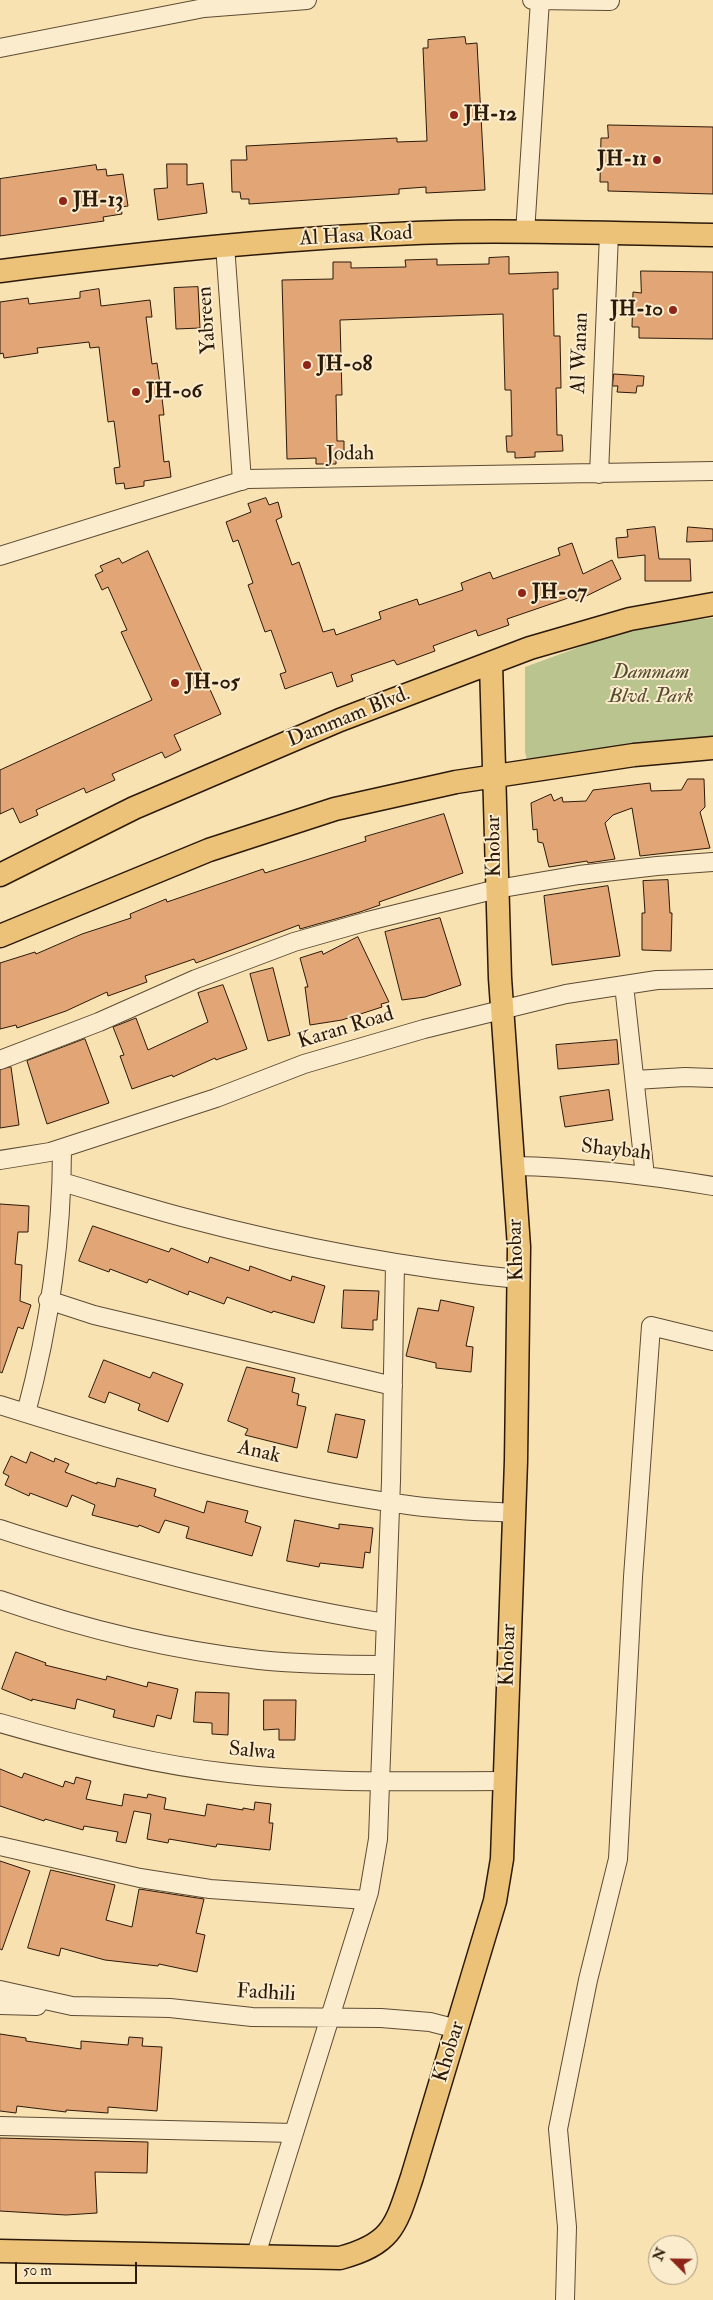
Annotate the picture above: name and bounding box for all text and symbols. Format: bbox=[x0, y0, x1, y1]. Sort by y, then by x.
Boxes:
place label: JH-12 bbox=[464, 102, 517, 128]
marker: JH-12 bbox=[448, 109, 460, 121]
place label: JH-11 bbox=[597, 147, 647, 173]
marker: JH-11 bbox=[651, 154, 663, 166]
place label: JH-13 bbox=[73, 188, 123, 214]
marker: JH-13 bbox=[57, 195, 69, 207]
street label: Al Hasa Road bbox=[299, 221, 413, 253]
street label: Yabreen bbox=[193, 285, 223, 355]
place label: JH-10 bbox=[610, 297, 663, 323]
marker: JH-10 bbox=[667, 304, 679, 316]
street label: Al Wanan bbox=[567, 312, 595, 394]
place label: JH-08 bbox=[317, 352, 372, 378]
marker: JH-08 bbox=[301, 359, 313, 371]
place label: JH-06 bbox=[146, 379, 202, 405]
marker: JH-06 bbox=[130, 386, 142, 398]
street label: Jodah bbox=[326, 442, 374, 468]
place label: JH-07 bbox=[532, 580, 587, 606]
marker: JH-07 bbox=[516, 587, 528, 599]
park label: Dammam Blvd. Park bbox=[608, 660, 694, 710]
place label: JH-05 bbox=[185, 670, 240, 696]
marker: JH-05 bbox=[169, 677, 181, 689]
street label: Dammam Blvd. bbox=[284, 682, 414, 754]
street label: Khobar bbox=[482, 815, 508, 877]
street label: Karan Road bbox=[295, 1002, 397, 1056]
street label: Shaybah bbox=[580, 1135, 652, 1167]
street label: Khobar bbox=[503, 1218, 531, 1282]
street label: Anak bbox=[235, 1436, 283, 1470]
street label: Khobar bbox=[495, 1623, 523, 1687]
street label: Salwa bbox=[227, 1737, 277, 1767]
street label: Fadhili bbox=[236, 1980, 296, 2008]
street label: Khobar bbox=[429, 2018, 471, 2086]
north arrow bbox=[648, 2235, 698, 2285]
text: N bbox=[649, 2245, 670, 2263]
scale bar bbox=[18, 2252, 140, 2284]
text: 50 m bbox=[23, 2261, 52, 2280]

